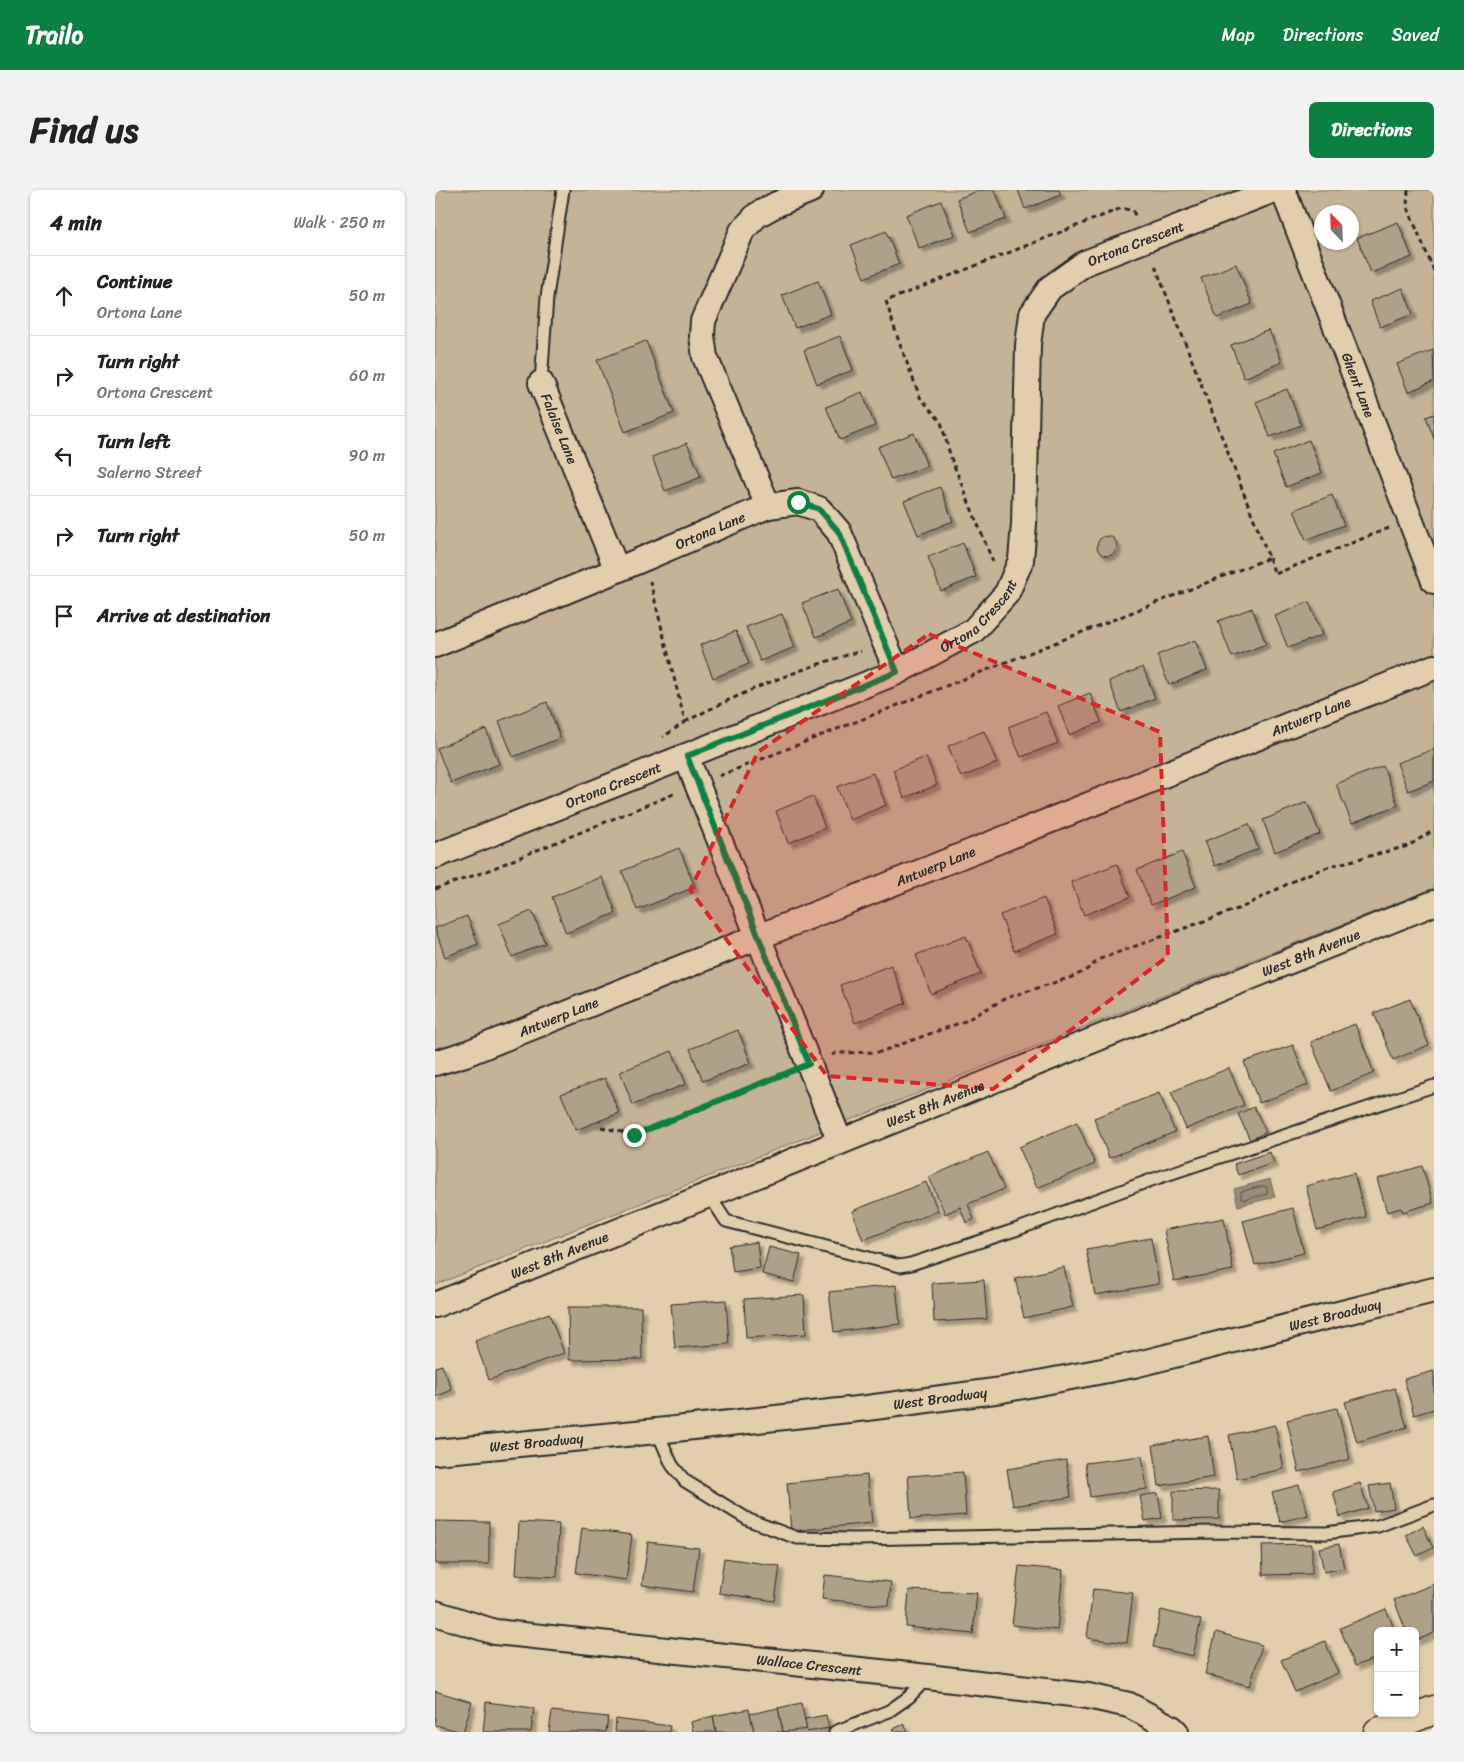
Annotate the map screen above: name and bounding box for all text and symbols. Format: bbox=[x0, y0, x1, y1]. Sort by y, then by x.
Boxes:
text: Trailo bbox=[25, 14, 83, 56]
text: Map bbox=[1222, 19, 1255, 51]
text: Directions bbox=[1283, 19, 1364, 51]
text: Saved bbox=[1392, 19, 1439, 51]
text: Find us bbox=[30, 99, 138, 161]
button: Directions bbox=[1309, 102, 1434, 158]
text: 4 min bbox=[50, 204, 102, 242]
north arrow bbox=[1314, 205, 1359, 250]
text: Walk · 250 m bbox=[293, 208, 385, 237]
street label: Ortona Crescent bbox=[1084, 213, 1188, 273]
text: Continue bbox=[97, 265, 173, 298]
text: 50 m bbox=[349, 281, 385, 310]
icon: ahead bbox=[50, 282, 78, 310]
text: Ortona Lane bbox=[97, 298, 182, 327]
text: Turn right bbox=[97, 345, 179, 378]
street label: Ghent Lane bbox=[1334, 349, 1382, 421]
text: 60 m bbox=[349, 361, 385, 390]
icon: right bbox=[50, 362, 78, 390]
text: Ortona Crescent bbox=[97, 378, 213, 407]
street label: Falaise Lane bbox=[534, 389, 585, 468]
text: Turn left bbox=[97, 425, 170, 458]
text: 90 m bbox=[349, 441, 385, 470]
icon: left bbox=[50, 442, 78, 470]
text: Salerno Street bbox=[97, 458, 202, 487]
route start bbox=[787, 491, 810, 514]
street label: Ortona Lane bbox=[671, 504, 749, 557]
text: Turn right bbox=[97, 519, 179, 552]
text: 50 m bbox=[349, 521, 385, 550]
icon: right bbox=[50, 522, 78, 550]
street label: Ortona Crescent bbox=[935, 575, 1024, 659]
text: Arrive at destination bbox=[97, 599, 270, 632]
icon: arrive bbox=[50, 602, 78, 630]
street label: Antwerp Lane bbox=[1266, 689, 1355, 744]
street label: Ortona Crescent bbox=[561, 754, 665, 815]
street label: Antwerp Lane bbox=[891, 839, 980, 894]
street label: West 8th Avenue bbox=[1258, 921, 1364, 984]
street label: Antwerp Lane bbox=[514, 989, 603, 1044]
street label: West 8th Avenue bbox=[882, 1073, 988, 1135]
route end bbox=[623, 1124, 646, 1147]
street label: West 8th Avenue bbox=[506, 1224, 612, 1286]
street label: West Broadway bbox=[1286, 1291, 1385, 1338]
street label: West Broadway bbox=[892, 1380, 989, 1417]
street label: West Broadway bbox=[488, 1425, 586, 1459]
map controls bbox=[1374, 1627, 1419, 1717]
button: + bbox=[1374, 1627, 1419, 1672]
street label: Wallace Crescent bbox=[755, 1647, 864, 1683]
button: − bbox=[1374, 1672, 1419, 1717]

